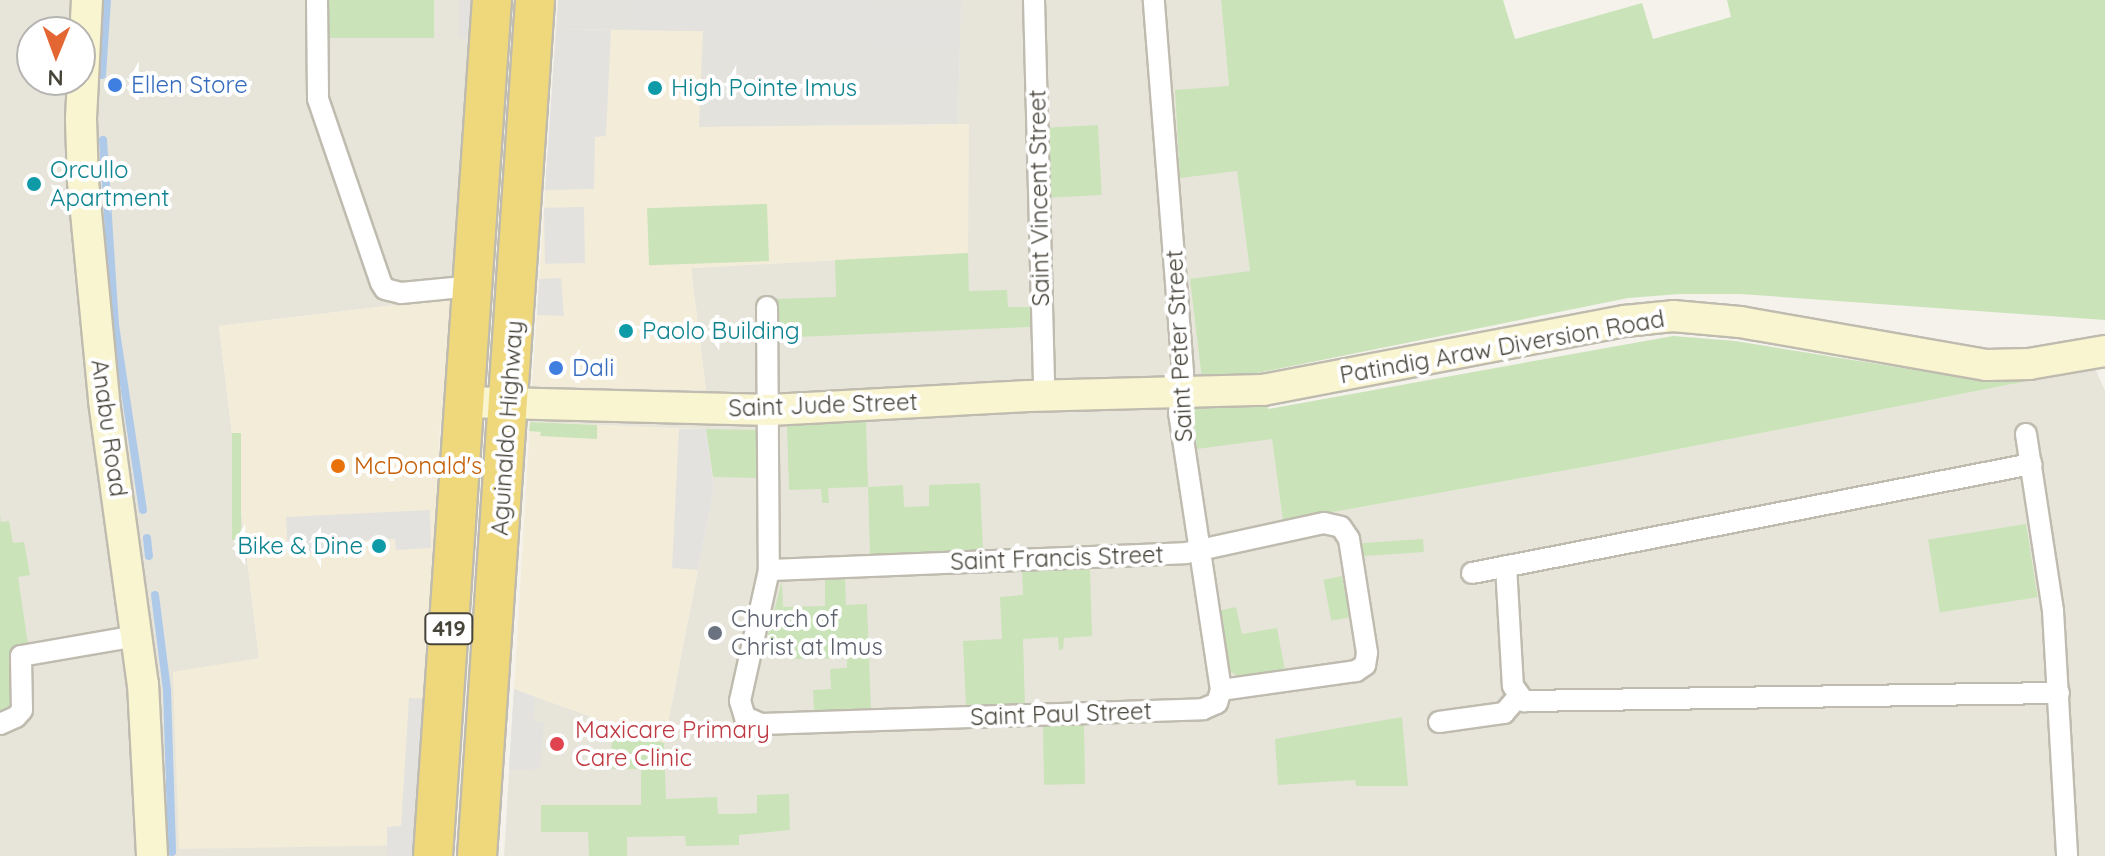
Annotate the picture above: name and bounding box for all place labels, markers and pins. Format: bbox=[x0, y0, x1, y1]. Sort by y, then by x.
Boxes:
place label: Ellen Store bbox=[131, 71, 248, 99]
place label: High Pointe Imus bbox=[671, 74, 857, 102]
marker: Ellen Store bbox=[106, 76, 124, 94]
marker: High Pointe Imus bbox=[646, 79, 664, 97]
place label: Orcullo Apartment bbox=[50, 156, 169, 212]
marker: Orcullo Apartment bbox=[25, 175, 43, 193]
place label: Paolo Building bbox=[642, 317, 800, 345]
marker: Paolo Building bbox=[617, 322, 635, 340]
place label: Dali bbox=[572, 354, 614, 382]
marker: Dali bbox=[547, 359, 565, 377]
place label: McDonald's bbox=[354, 452, 482, 480]
marker: McDonald's bbox=[329, 457, 347, 475]
place label: Bike & Dine bbox=[237, 532, 363, 560]
marker: Bike & Dine bbox=[370, 537, 388, 555]
place label: Church of Christ at Imus bbox=[731, 605, 883, 661]
marker: Church of Christ at Imus bbox=[706, 624, 724, 642]
place label: Maxicare Primary Care Clinic bbox=[575, 716, 770, 772]
marker: Maxicare Primary Care Clinic bbox=[546, 733, 568, 755]

